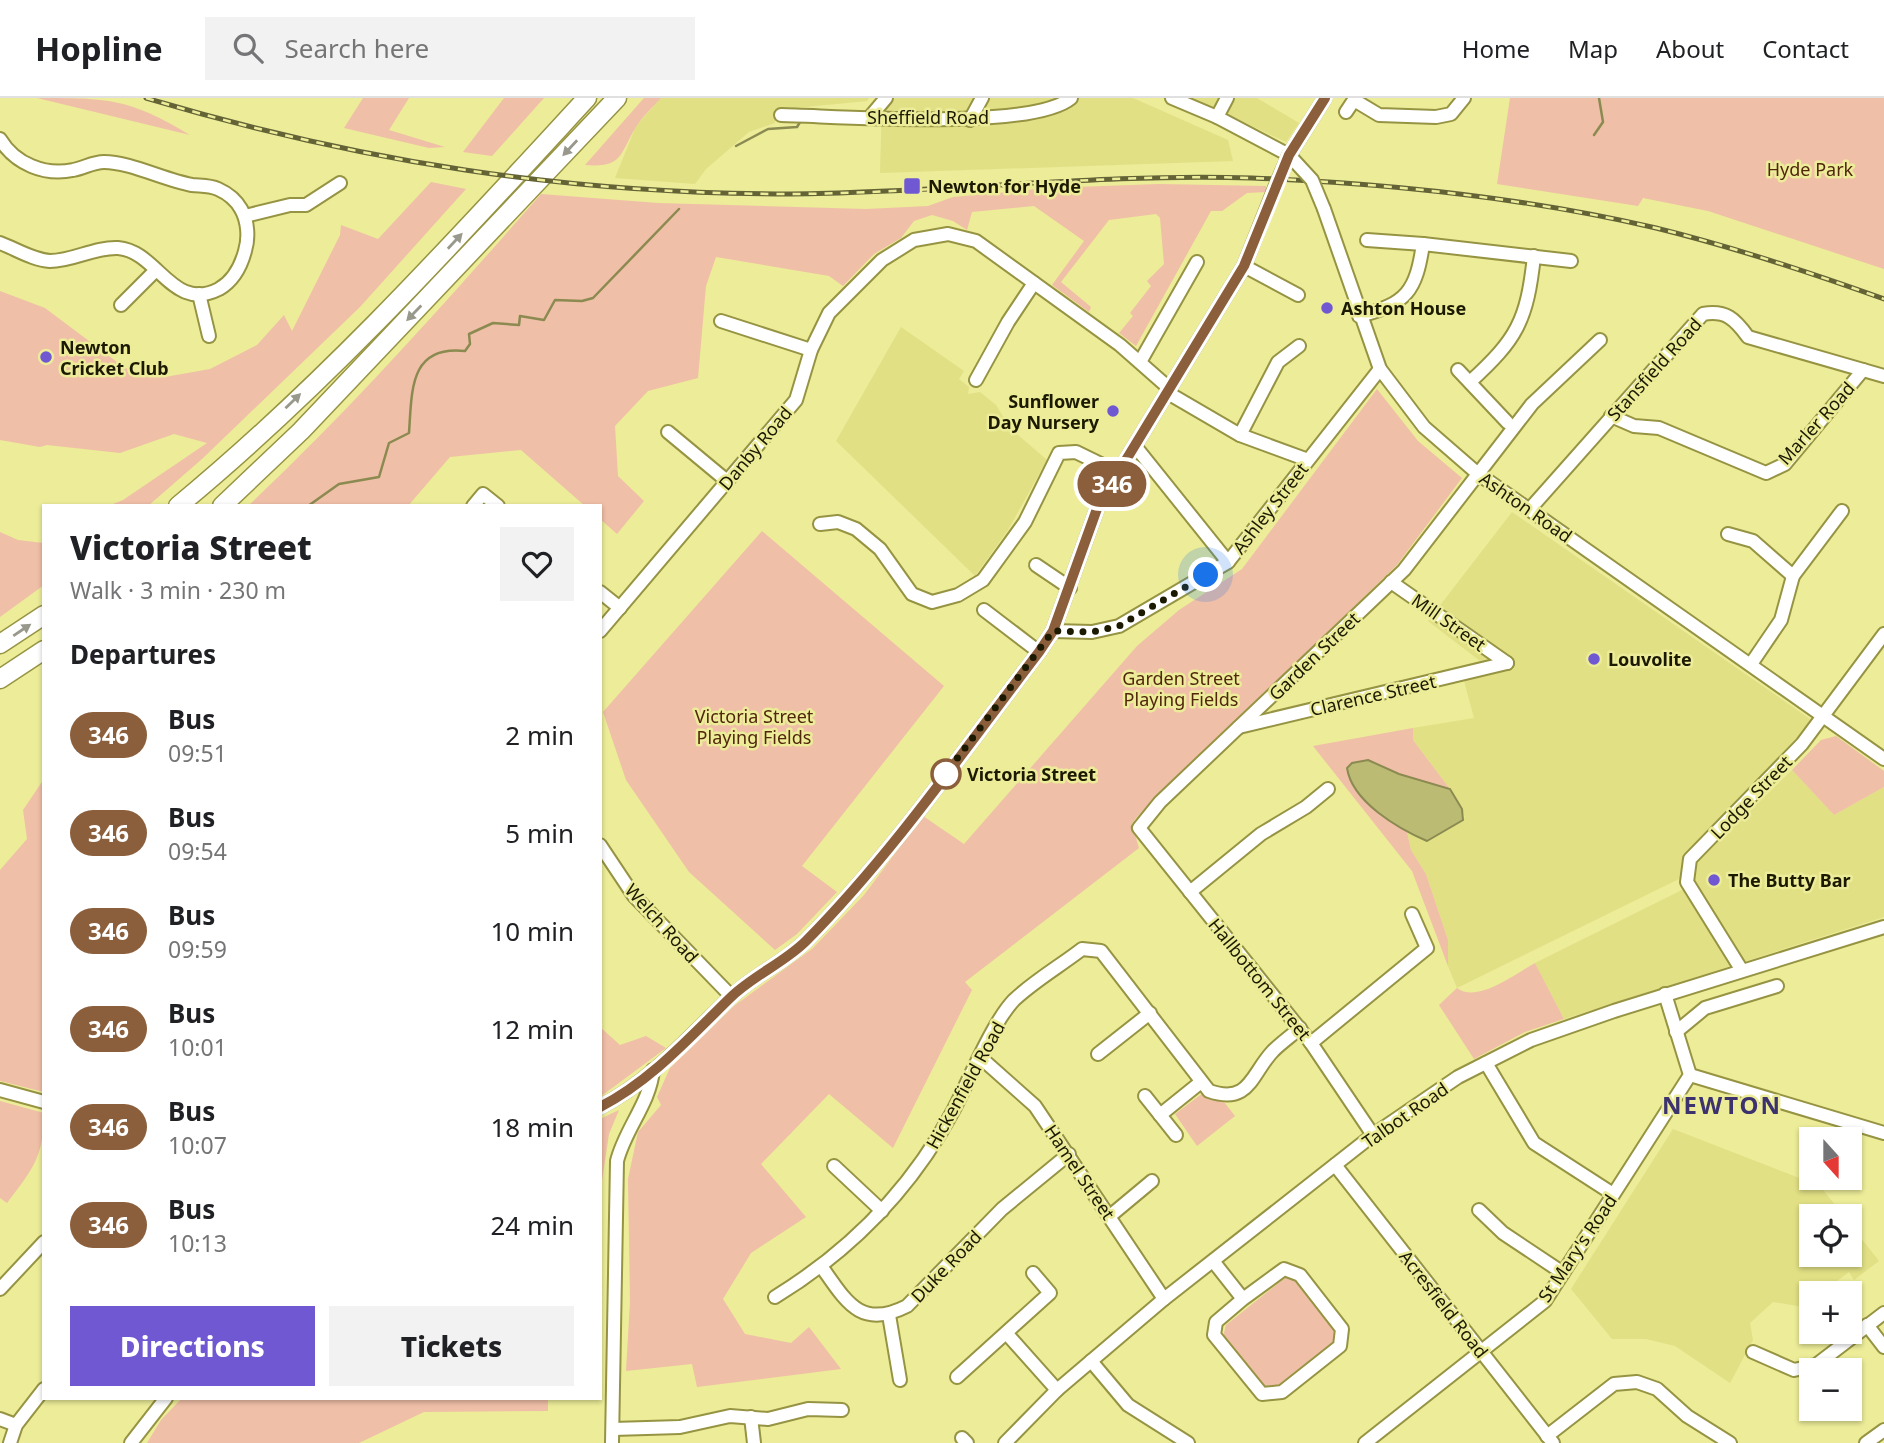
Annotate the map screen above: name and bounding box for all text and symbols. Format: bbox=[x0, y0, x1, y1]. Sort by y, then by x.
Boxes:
search box bbox=[205, 17, 695, 80]
text: Hopline bbox=[35, 26, 163, 71]
icon: search bbox=[229, 29, 267, 67]
text: Search here bbox=[285, 30, 429, 66]
text: Home bbox=[1462, 32, 1530, 65]
text: Map bbox=[1568, 32, 1618, 65]
text: About bbox=[1656, 32, 1724, 65]
text: Contact bbox=[1762, 32, 1849, 65]
street label: Sheffield Road bbox=[867, 105, 989, 129]
one-way arrow bbox=[562, 139, 578, 157]
park label: Hyde Park bbox=[1767, 157, 1854, 181]
place label: Newton for Hyde bbox=[928, 174, 1081, 198]
marker: Newton for Hyde bbox=[902, 176, 922, 196]
one-way arrow bbox=[447, 232, 463, 250]
place label: Ashton House bbox=[1341, 296, 1466, 320]
marker: Ashton House bbox=[1319, 300, 1335, 316]
one-way arrow bbox=[406, 304, 422, 321]
street label: Stansfield Road bbox=[1601, 312, 1707, 426]
place label: Newton Cricket Club bbox=[60, 335, 169, 380]
marker: Newton Cricket Club bbox=[38, 349, 54, 365]
street label: Marler Road bbox=[1772, 376, 1860, 470]
place label: Sunflower Day Nursery bbox=[988, 389, 1100, 434]
one-way arrow bbox=[285, 393, 302, 410]
street label: Danby Road bbox=[713, 401, 797, 495]
marker: Sunflower Day Nursery bbox=[1105, 403, 1121, 419]
street label: Ashley Street bbox=[1227, 457, 1314, 559]
line badge: 346 bbox=[1072, 461, 1152, 507]
street label: Ashton Road bbox=[1475, 466, 1577, 548]
text: 346 bbox=[1091, 467, 1133, 500]
text: Victoria Street bbox=[70, 525, 312, 570]
button: heart bbox=[500, 527, 574, 601]
your location bbox=[1188, 557, 1223, 592]
text: Walk · 3 min · 230 m bbox=[70, 574, 286, 606]
street label: Mill Street bbox=[1407, 588, 1491, 657]
street label: Garden Street bbox=[1263, 606, 1365, 705]
one-way arrow bbox=[13, 623, 31, 637]
text: Departures bbox=[70, 636, 216, 672]
place label: Louvolite bbox=[1608, 647, 1692, 671]
marker: Louvolite bbox=[1586, 651, 1602, 667]
park label: Garden Street Playing Fields bbox=[1122, 666, 1240, 711]
street label: Clarence Street bbox=[1308, 669, 1439, 721]
text: Bus bbox=[168, 701, 215, 737]
park label: Victoria Street Playing Fields bbox=[695, 704, 814, 749]
text: 2 min bbox=[505, 717, 574, 753]
text: 346 bbox=[88, 718, 129, 751]
text: 09:51 bbox=[168, 737, 227, 769]
street label: Lodge Street bbox=[1705, 750, 1797, 844]
marker: Victoria Street bbox=[931, 759, 961, 789]
place label: Victoria Street bbox=[967, 762, 1096, 786]
text: Bus bbox=[168, 799, 215, 835]
text: 5 min bbox=[505, 815, 574, 851]
text: 346 bbox=[88, 816, 129, 849]
text: 09:54 bbox=[168, 835, 227, 867]
place label: The Butty Bar bbox=[1728, 868, 1851, 892]
marker: The Butty Bar bbox=[1706, 872, 1722, 888]
street label: Welch Road bbox=[620, 878, 704, 968]
text: Bus bbox=[168, 897, 215, 933]
text: 10 min bbox=[490, 913, 574, 949]
street label: Hallbottom Street bbox=[1203, 913, 1317, 1045]
text: 346 bbox=[88, 914, 129, 947]
text: 09:59 bbox=[168, 933, 227, 965]
text: Bus bbox=[168, 995, 215, 1031]
text: 12 min bbox=[490, 1011, 574, 1047]
text: 346 bbox=[88, 1012, 129, 1045]
street label: Hickenfield Road bbox=[920, 1017, 1010, 1153]
text: 10:01 bbox=[168, 1031, 227, 1063]
street label: Talbot Road bbox=[1357, 1077, 1453, 1153]
district label: NEWTON bbox=[1662, 1088, 1782, 1121]
text: Bus bbox=[168, 1093, 215, 1129]
text: 18 min bbox=[490, 1109, 574, 1145]
text: 346 bbox=[88, 1110, 129, 1143]
street label: Hamel Street bbox=[1039, 1120, 1121, 1225]
north arrow bbox=[1799, 1127, 1862, 1190]
map controls bbox=[1799, 1127, 1862, 1421]
text: 10:07 bbox=[168, 1129, 227, 1161]
street label: St Mary's Road bbox=[1532, 1190, 1622, 1306]
text: Bus bbox=[168, 1191, 215, 1227]
button: locate bbox=[1799, 1204, 1862, 1267]
text: 24 min bbox=[490, 1207, 574, 1243]
text: 346 bbox=[88, 1208, 129, 1241]
street label: Duke Road bbox=[905, 1225, 987, 1307]
text: 10:13 bbox=[168, 1227, 227, 1259]
street label: Acresfield Road bbox=[1394, 1245, 1494, 1363]
button: + bbox=[1799, 1281, 1862, 1344]
button: Directions bbox=[70, 1306, 315, 1386]
button: Tickets bbox=[329, 1306, 574, 1386]
button: − bbox=[1799, 1358, 1862, 1421]

